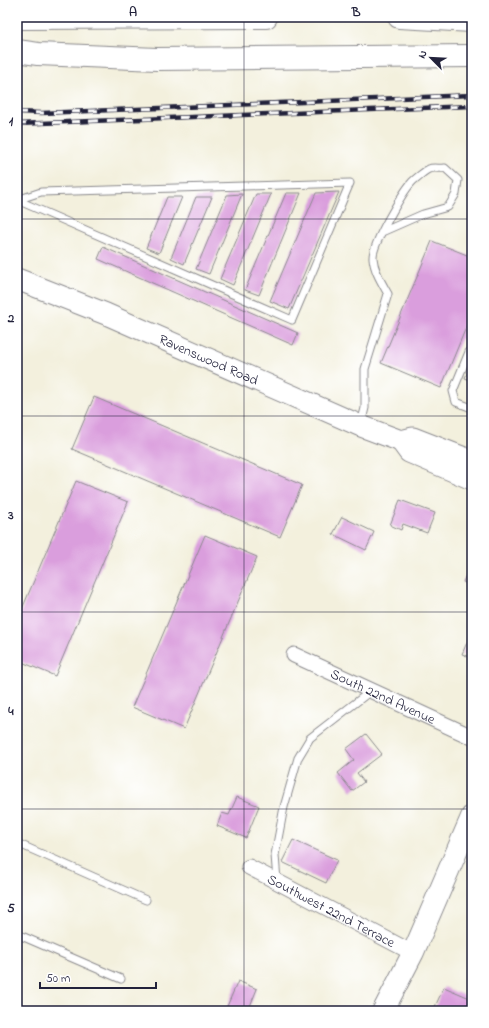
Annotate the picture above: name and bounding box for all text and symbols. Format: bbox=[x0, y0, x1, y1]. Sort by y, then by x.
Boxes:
text: A bbox=[129, 3, 137, 22]
text: B bbox=[351, 3, 361, 22]
north arrow bbox=[411, 38, 451, 78]
text: N bbox=[414, 48, 432, 61]
text: 1 bbox=[9, 112, 14, 131]
text: 2 bbox=[7, 309, 15, 328]
street label: Ravenswood Road bbox=[155, 329, 262, 392]
text: 3 bbox=[7, 506, 14, 525]
street label: South 22nd Avenue bbox=[327, 664, 439, 731]
text: 4 bbox=[7, 702, 14, 721]
street label: Southwest 22nd Terrace bbox=[263, 869, 399, 954]
text: 5 bbox=[7, 899, 15, 918]
scale bar bbox=[40, 964, 156, 990]
text: 50 m bbox=[46, 970, 70, 988]

